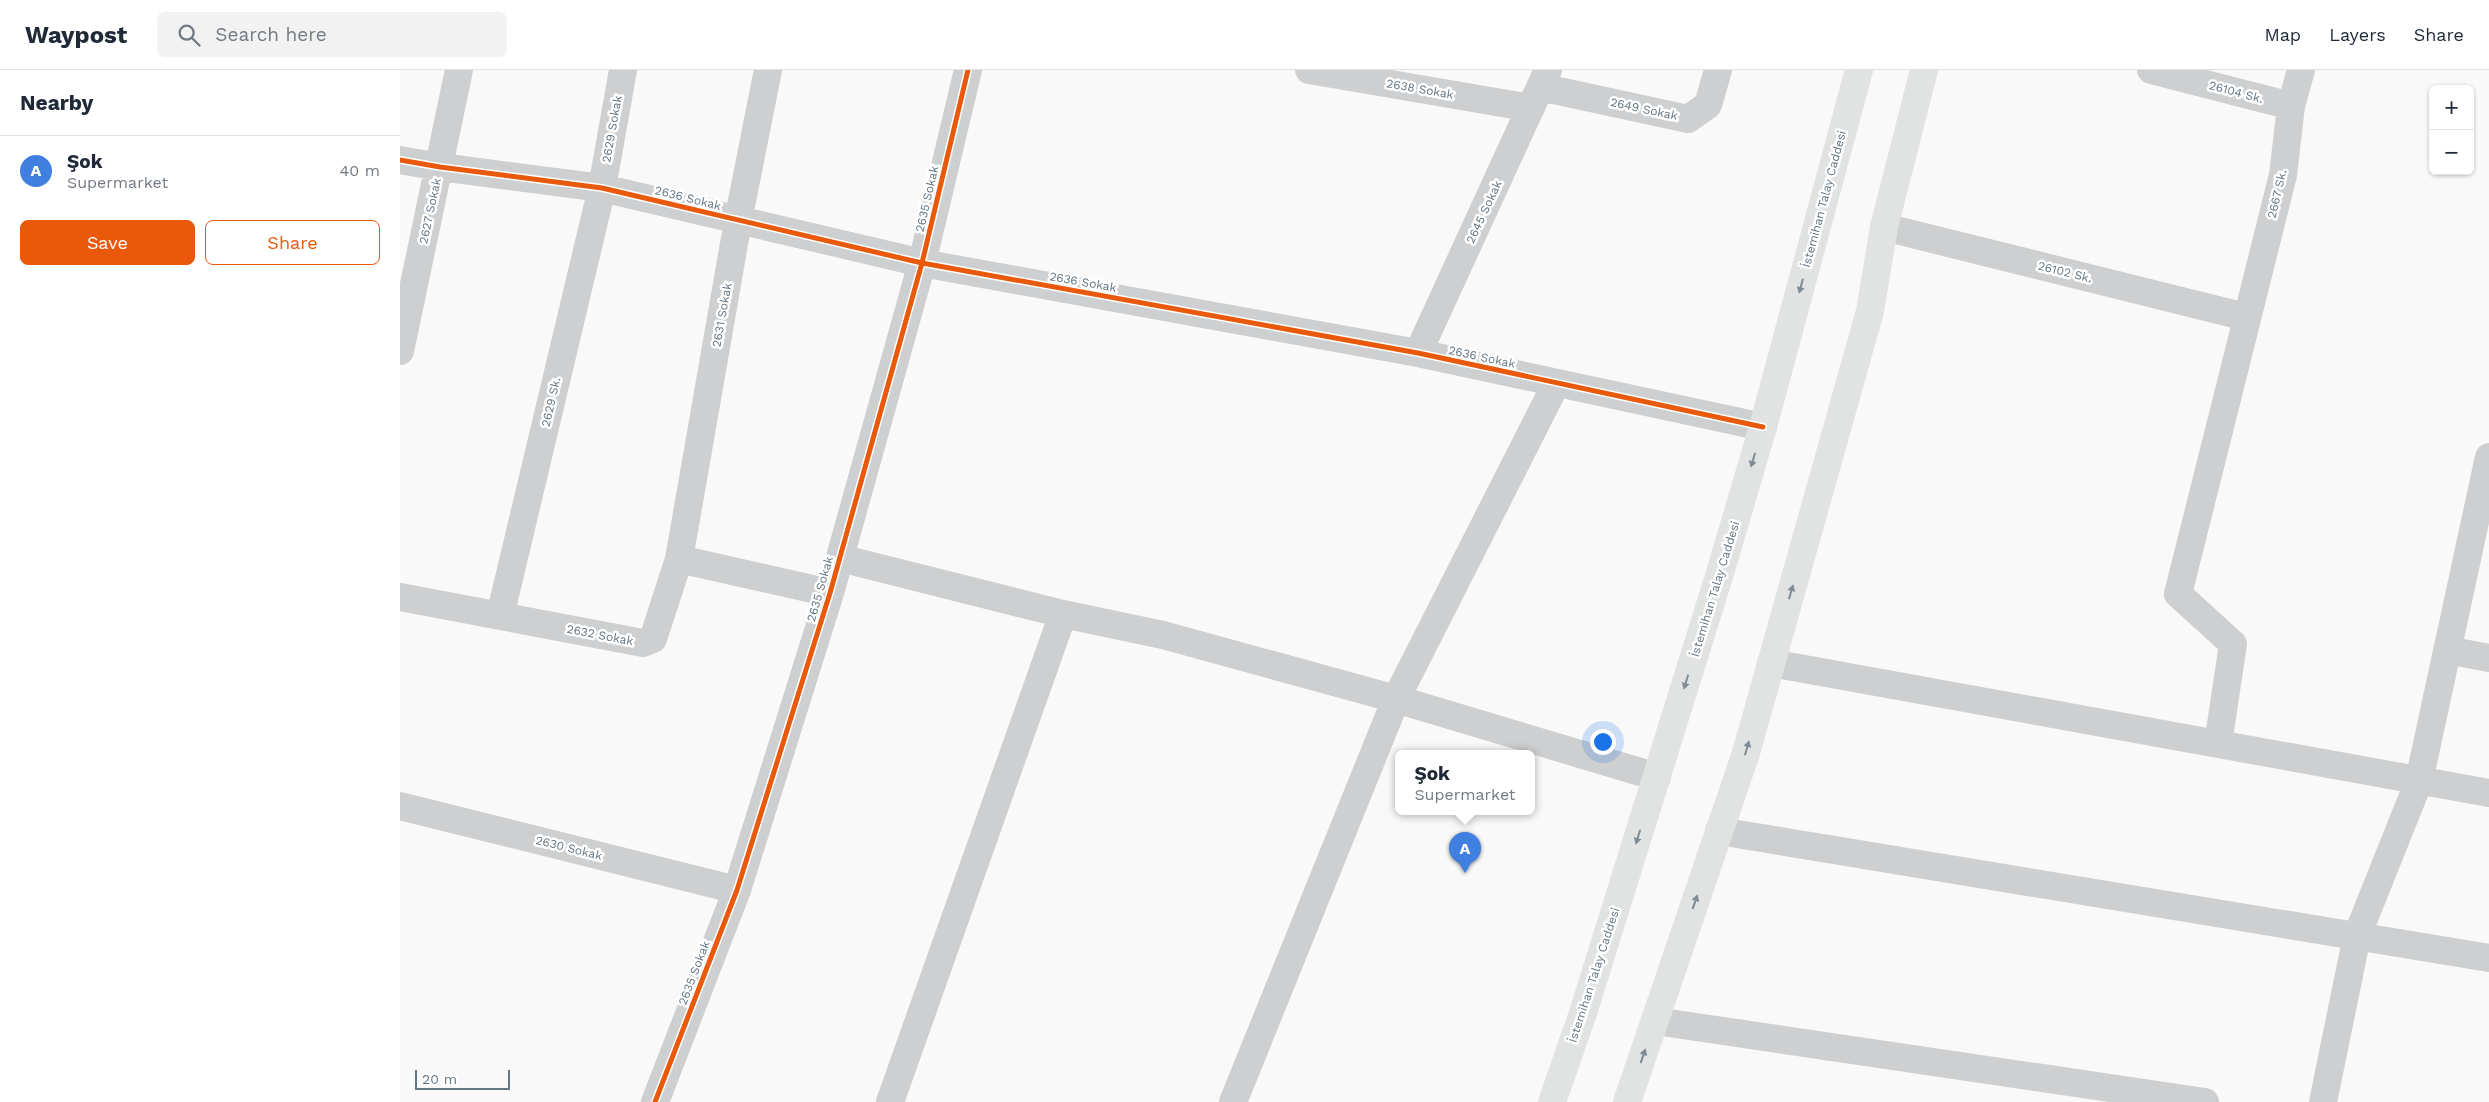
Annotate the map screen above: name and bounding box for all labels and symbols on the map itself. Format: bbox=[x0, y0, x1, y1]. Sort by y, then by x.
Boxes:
street label: 2638 Sokak bbox=[1385, 76, 1455, 102]
street label: 26104 Sk. bbox=[2207, 78, 2265, 106]
street label: 2629 Sokak bbox=[599, 94, 625, 164]
street label: 2649 Sokak bbox=[1609, 95, 1679, 123]
street label: İstemihan Talay Caddesi bbox=[1799, 129, 1849, 269]
street label: 2635 Sokak bbox=[913, 164, 941, 233]
street label: 2667 Sk. bbox=[2265, 168, 2289, 220]
street label: 2627 Sokak bbox=[416, 177, 444, 245]
street label: 2645 Sokak bbox=[1463, 178, 1505, 246]
street label: 2636 Sokak bbox=[653, 183, 723, 213]
street label: 26102 Sk. bbox=[2037, 259, 2093, 285]
street label: 2636 Sokak bbox=[1048, 269, 1118, 295]
one-way arrow bbox=[1797, 279, 1805, 294]
street label: 2631 Sokak bbox=[709, 281, 735, 348]
street label: 2636 Sokak bbox=[1447, 343, 1517, 371]
street label: 2629 Sk. bbox=[539, 376, 563, 428]
one-way arrow bbox=[1749, 452, 1757, 467]
street label: İstemihan Talay Caddesi bbox=[1688, 519, 1742, 659]
street label: 2635 Sokak bbox=[804, 554, 836, 623]
one-way arrow bbox=[1787, 584, 1795, 599]
street label: 2632 Sokak bbox=[566, 622, 635, 648]
one-way arrow bbox=[1682, 675, 1690, 690]
your location bbox=[1590, 729, 1616, 755]
one-way arrow bbox=[1744, 740, 1752, 755]
one-way arrow bbox=[1634, 830, 1641, 845]
pin: A bbox=[1449, 832, 1481, 873]
street label: 2630 Sokak bbox=[534, 833, 604, 863]
one-way arrow bbox=[1691, 894, 1699, 909]
street label: İstemihan Talay Caddesi bbox=[1566, 906, 1622, 1044]
street label: 2635 Sokak bbox=[675, 939, 713, 1007]
one-way arrow bbox=[1639, 1048, 1647, 1063]
scale bar bbox=[415, 1067, 510, 1090]

